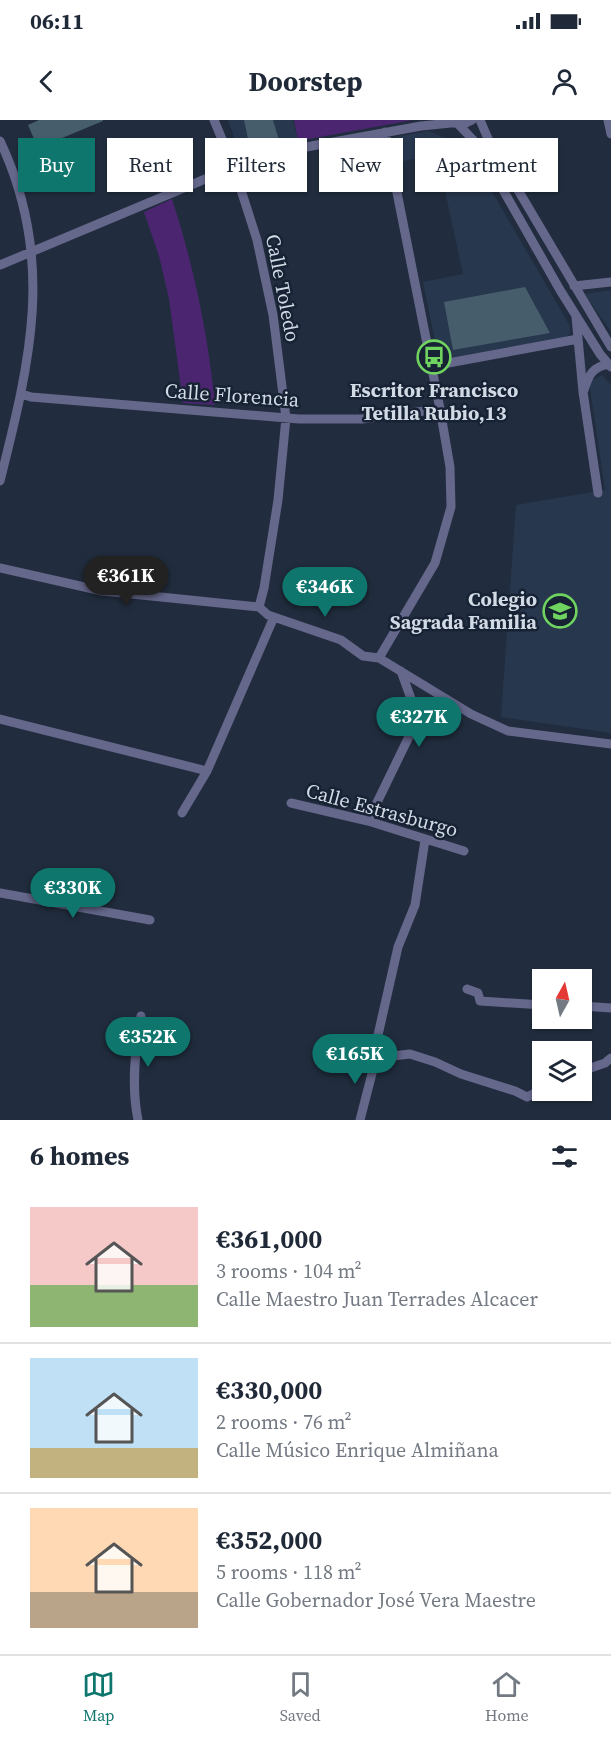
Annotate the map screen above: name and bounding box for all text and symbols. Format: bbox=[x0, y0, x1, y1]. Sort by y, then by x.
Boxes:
text: 06:11 bbox=[30, 6, 84, 36]
text: Doorstep bbox=[248, 63, 363, 100]
icon: back bbox=[30, 65, 63, 98]
icon: person bbox=[548, 65, 581, 98]
chip: Buy bbox=[18, 138, 95, 192]
chip: Rent bbox=[107, 138, 193, 192]
chip: Filters bbox=[205, 138, 307, 192]
chip: New bbox=[319, 138, 403, 192]
chip: Apartment bbox=[415, 138, 558, 192]
street label: Calle Toledo bbox=[259, 232, 307, 344]
bus stop icon: Escritor Francisco Tetilla Rubio,13 bbox=[416, 339, 452, 375]
street label: Calle Florencia bbox=[164, 376, 301, 414]
place label: Escritor Francisco Tetilla Rubio,13 bbox=[350, 376, 518, 427]
pin: €361K bbox=[84, 556, 168, 607]
text: €361K bbox=[97, 561, 155, 589]
pin: €346K bbox=[283, 567, 367, 618]
text: €346K bbox=[296, 572, 354, 600]
place label: Colegio Sagrada Familia bbox=[390, 585, 537, 636]
school or university icon: Colegio Sagrada Familia bbox=[542, 593, 578, 629]
pin: €327K bbox=[377, 697, 461, 748]
text: €327K bbox=[390, 702, 448, 730]
street label: Calle Estrasburgo bbox=[303, 776, 461, 844]
pin: €330K bbox=[31, 868, 115, 919]
text: €330K bbox=[44, 873, 102, 901]
north arrow bbox=[532, 969, 592, 1029]
map controls bbox=[532, 969, 592, 1101]
pin: €352K bbox=[106, 1017, 190, 1068]
text: €352K bbox=[119, 1022, 177, 1050]
pin: €165K bbox=[313, 1034, 397, 1085]
text: €165K bbox=[326, 1039, 384, 1067]
button: layers bbox=[532, 1041, 592, 1101]
text: 6 homes bbox=[30, 1138, 129, 1174]
icon: filters bbox=[548, 1140, 581, 1173]
text: €361,000 bbox=[216, 1221, 322, 1257]
icon: home bbox=[78, 1231, 150, 1303]
text: 3 rooms · 104 m² bbox=[216, 1257, 362, 1285]
text: Calle Maestro Juan Terrades Alcacer bbox=[216, 1285, 538, 1313]
text: €330,000 bbox=[216, 1372, 322, 1408]
icon: home bbox=[78, 1382, 150, 1454]
text: 2 rooms · 76 m² bbox=[216, 1408, 352, 1436]
text: Calle Músico Enrique Almiñana bbox=[216, 1436, 499, 1464]
text: €352,000 bbox=[216, 1522, 322, 1558]
icon: home bbox=[78, 1532, 150, 1604]
text: 5 rooms · 118 m² bbox=[216, 1558, 362, 1586]
text: Calle Gobernador José Vera Maestre bbox=[216, 1586, 536, 1614]
tab: Map bbox=[82, 1668, 115, 1726]
tab: Saved bbox=[280, 1668, 321, 1726]
tab: Home bbox=[485, 1668, 529, 1726]

